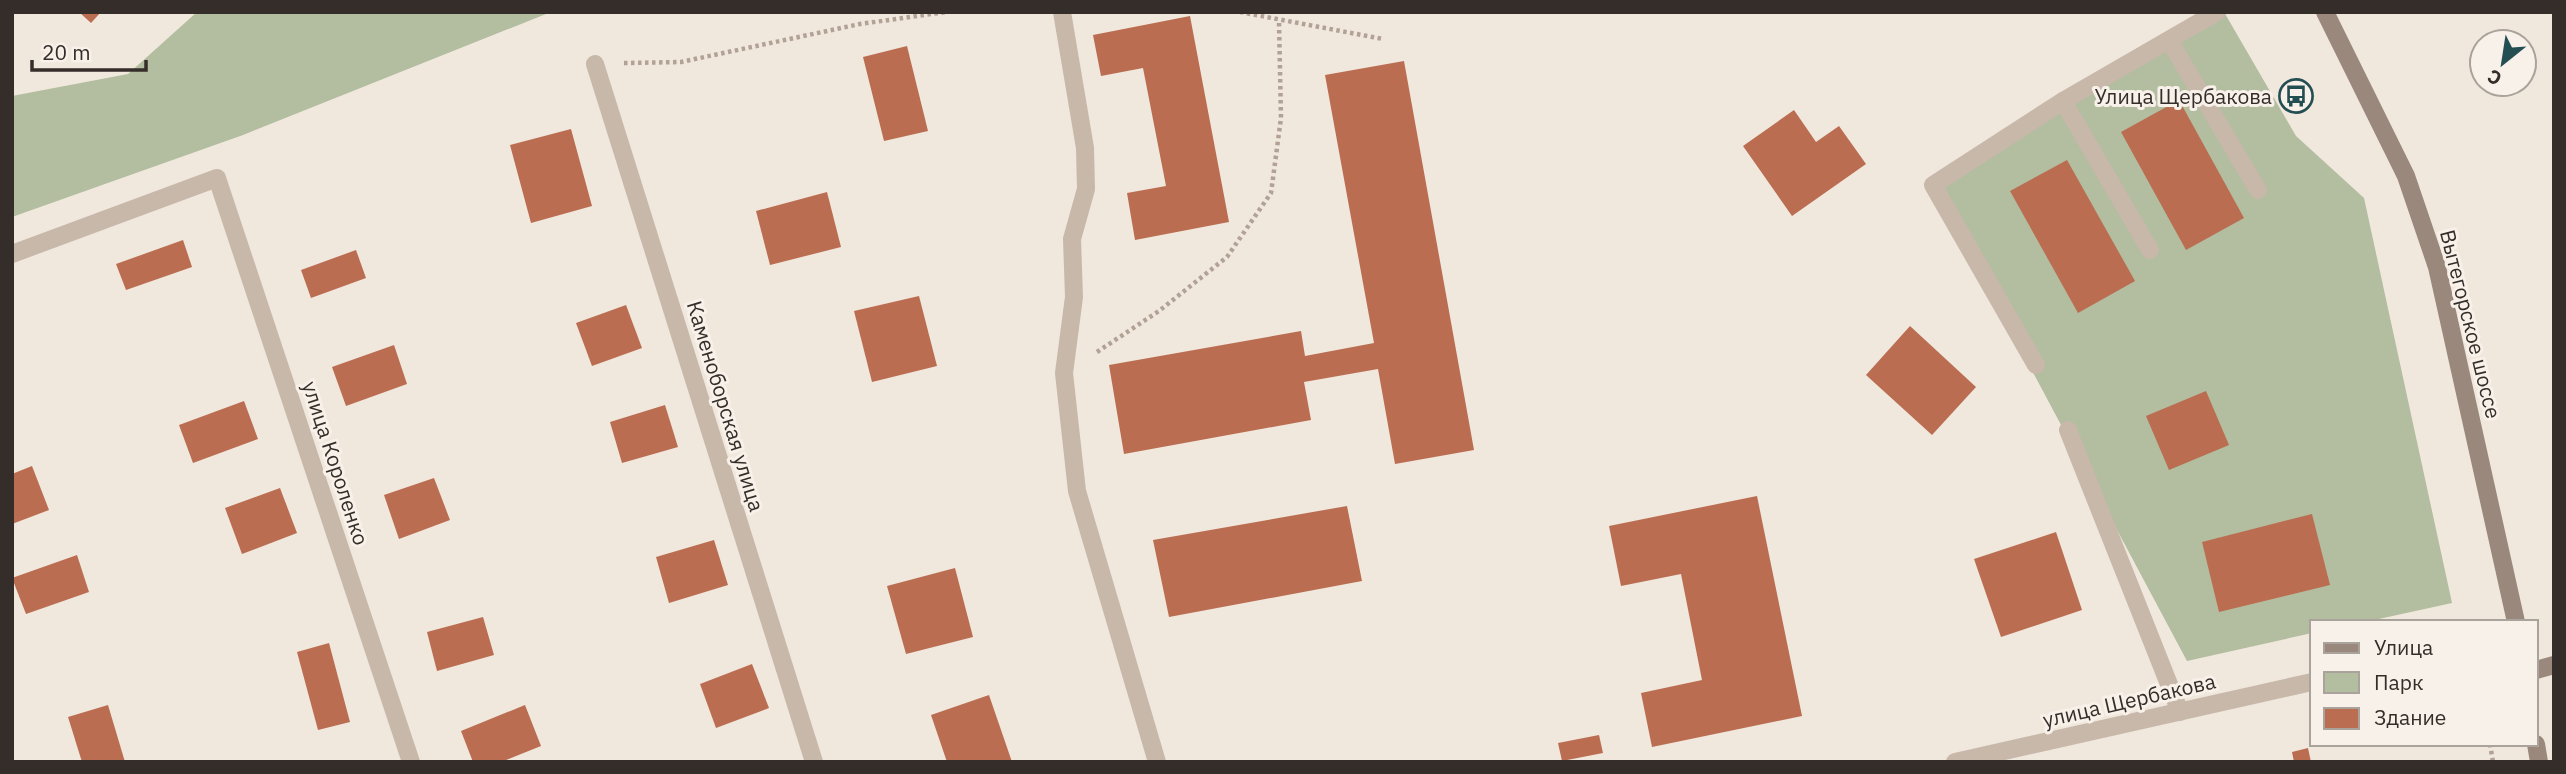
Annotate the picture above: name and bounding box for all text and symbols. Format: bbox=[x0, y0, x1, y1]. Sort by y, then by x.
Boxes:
scale bar bbox=[32, 28, 145, 72]
north arrow bbox=[2468, 28, 2538, 98]
text: 20 m bbox=[42, 38, 91, 66]
text: С bbox=[2483, 64, 2506, 91]
bus stop icon: Улица Щербакова bbox=[2277, 77, 2315, 115]
place label: Улица Щербакова bbox=[2094, 82, 2272, 110]
street label: Вытегорское шоссе bbox=[2434, 227, 2508, 421]
street label: Каменоборская улица bbox=[681, 297, 771, 515]
street label: улица Короленко bbox=[296, 377, 376, 549]
legend bbox=[2310, 620, 2538, 746]
text: Улица bbox=[2374, 633, 2433, 661]
street label: улица Щербакова bbox=[2040, 667, 2218, 733]
text: Парк bbox=[2374, 668, 2424, 696]
text: Здание bbox=[2374, 703, 2446, 731]

